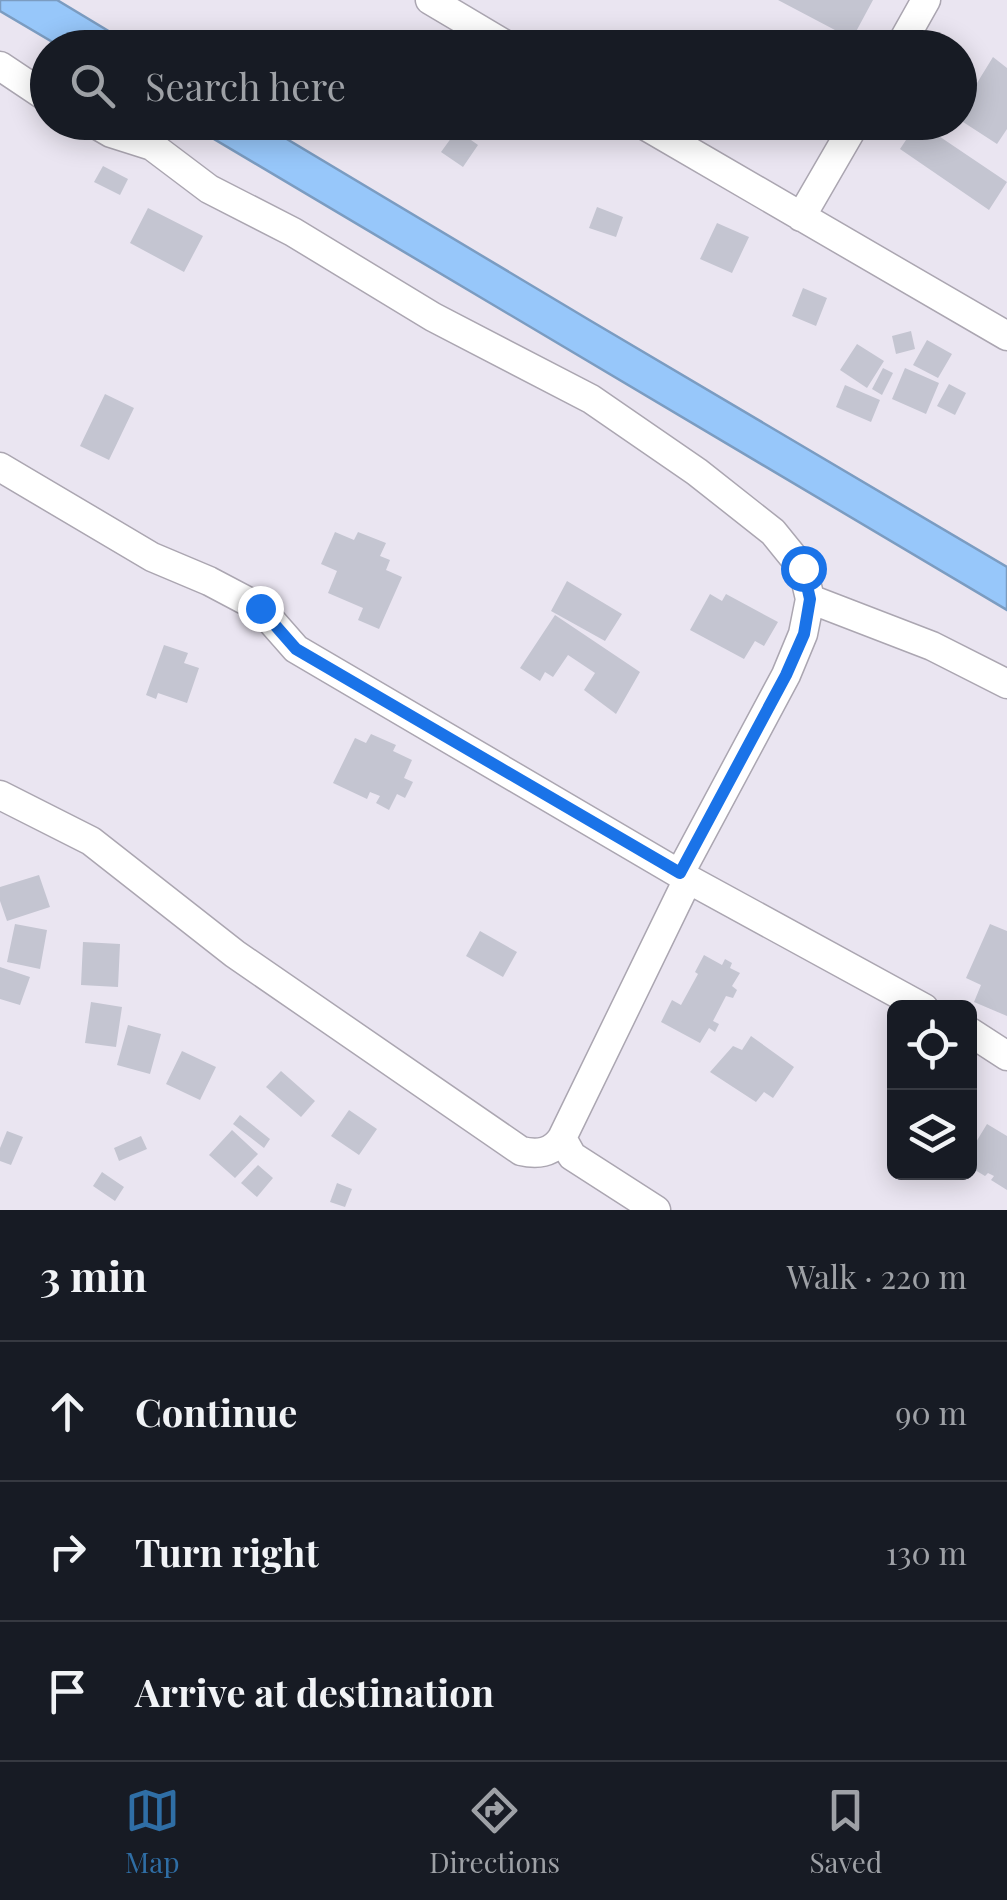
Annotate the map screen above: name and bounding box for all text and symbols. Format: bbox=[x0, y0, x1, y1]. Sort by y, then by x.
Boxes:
search box bbox=[30, 30, 977, 140]
icon: search bbox=[65, 58, 120, 113]
text: Search here bbox=[145, 60, 346, 111]
route start bbox=[781, 546, 827, 592]
route end bbox=[238, 586, 284, 632]
map controls bbox=[887, 1000, 977, 1180]
button: locate bbox=[887, 1000, 977, 1090]
button: layers bbox=[887, 1090, 977, 1180]
text: 3 min bbox=[40, 1247, 147, 1303]
text: Walk · 220 m bbox=[787, 1254, 967, 1297]
icon: ahead bbox=[40, 1384, 95, 1439]
text: Continue bbox=[135, 1386, 297, 1437]
text: 90 m bbox=[895, 1390, 967, 1433]
icon: right bbox=[40, 1524, 95, 1579]
text: Turn right bbox=[135, 1526, 319, 1577]
text: 130 m bbox=[886, 1530, 967, 1573]
icon: arrive bbox=[40, 1664, 95, 1719]
text: Arrive at destination bbox=[135, 1666, 494, 1717]
tab: Map bbox=[125, 1783, 180, 1880]
tab: Directions bbox=[429, 1783, 560, 1880]
tab: Saved bbox=[809, 1783, 882, 1880]

